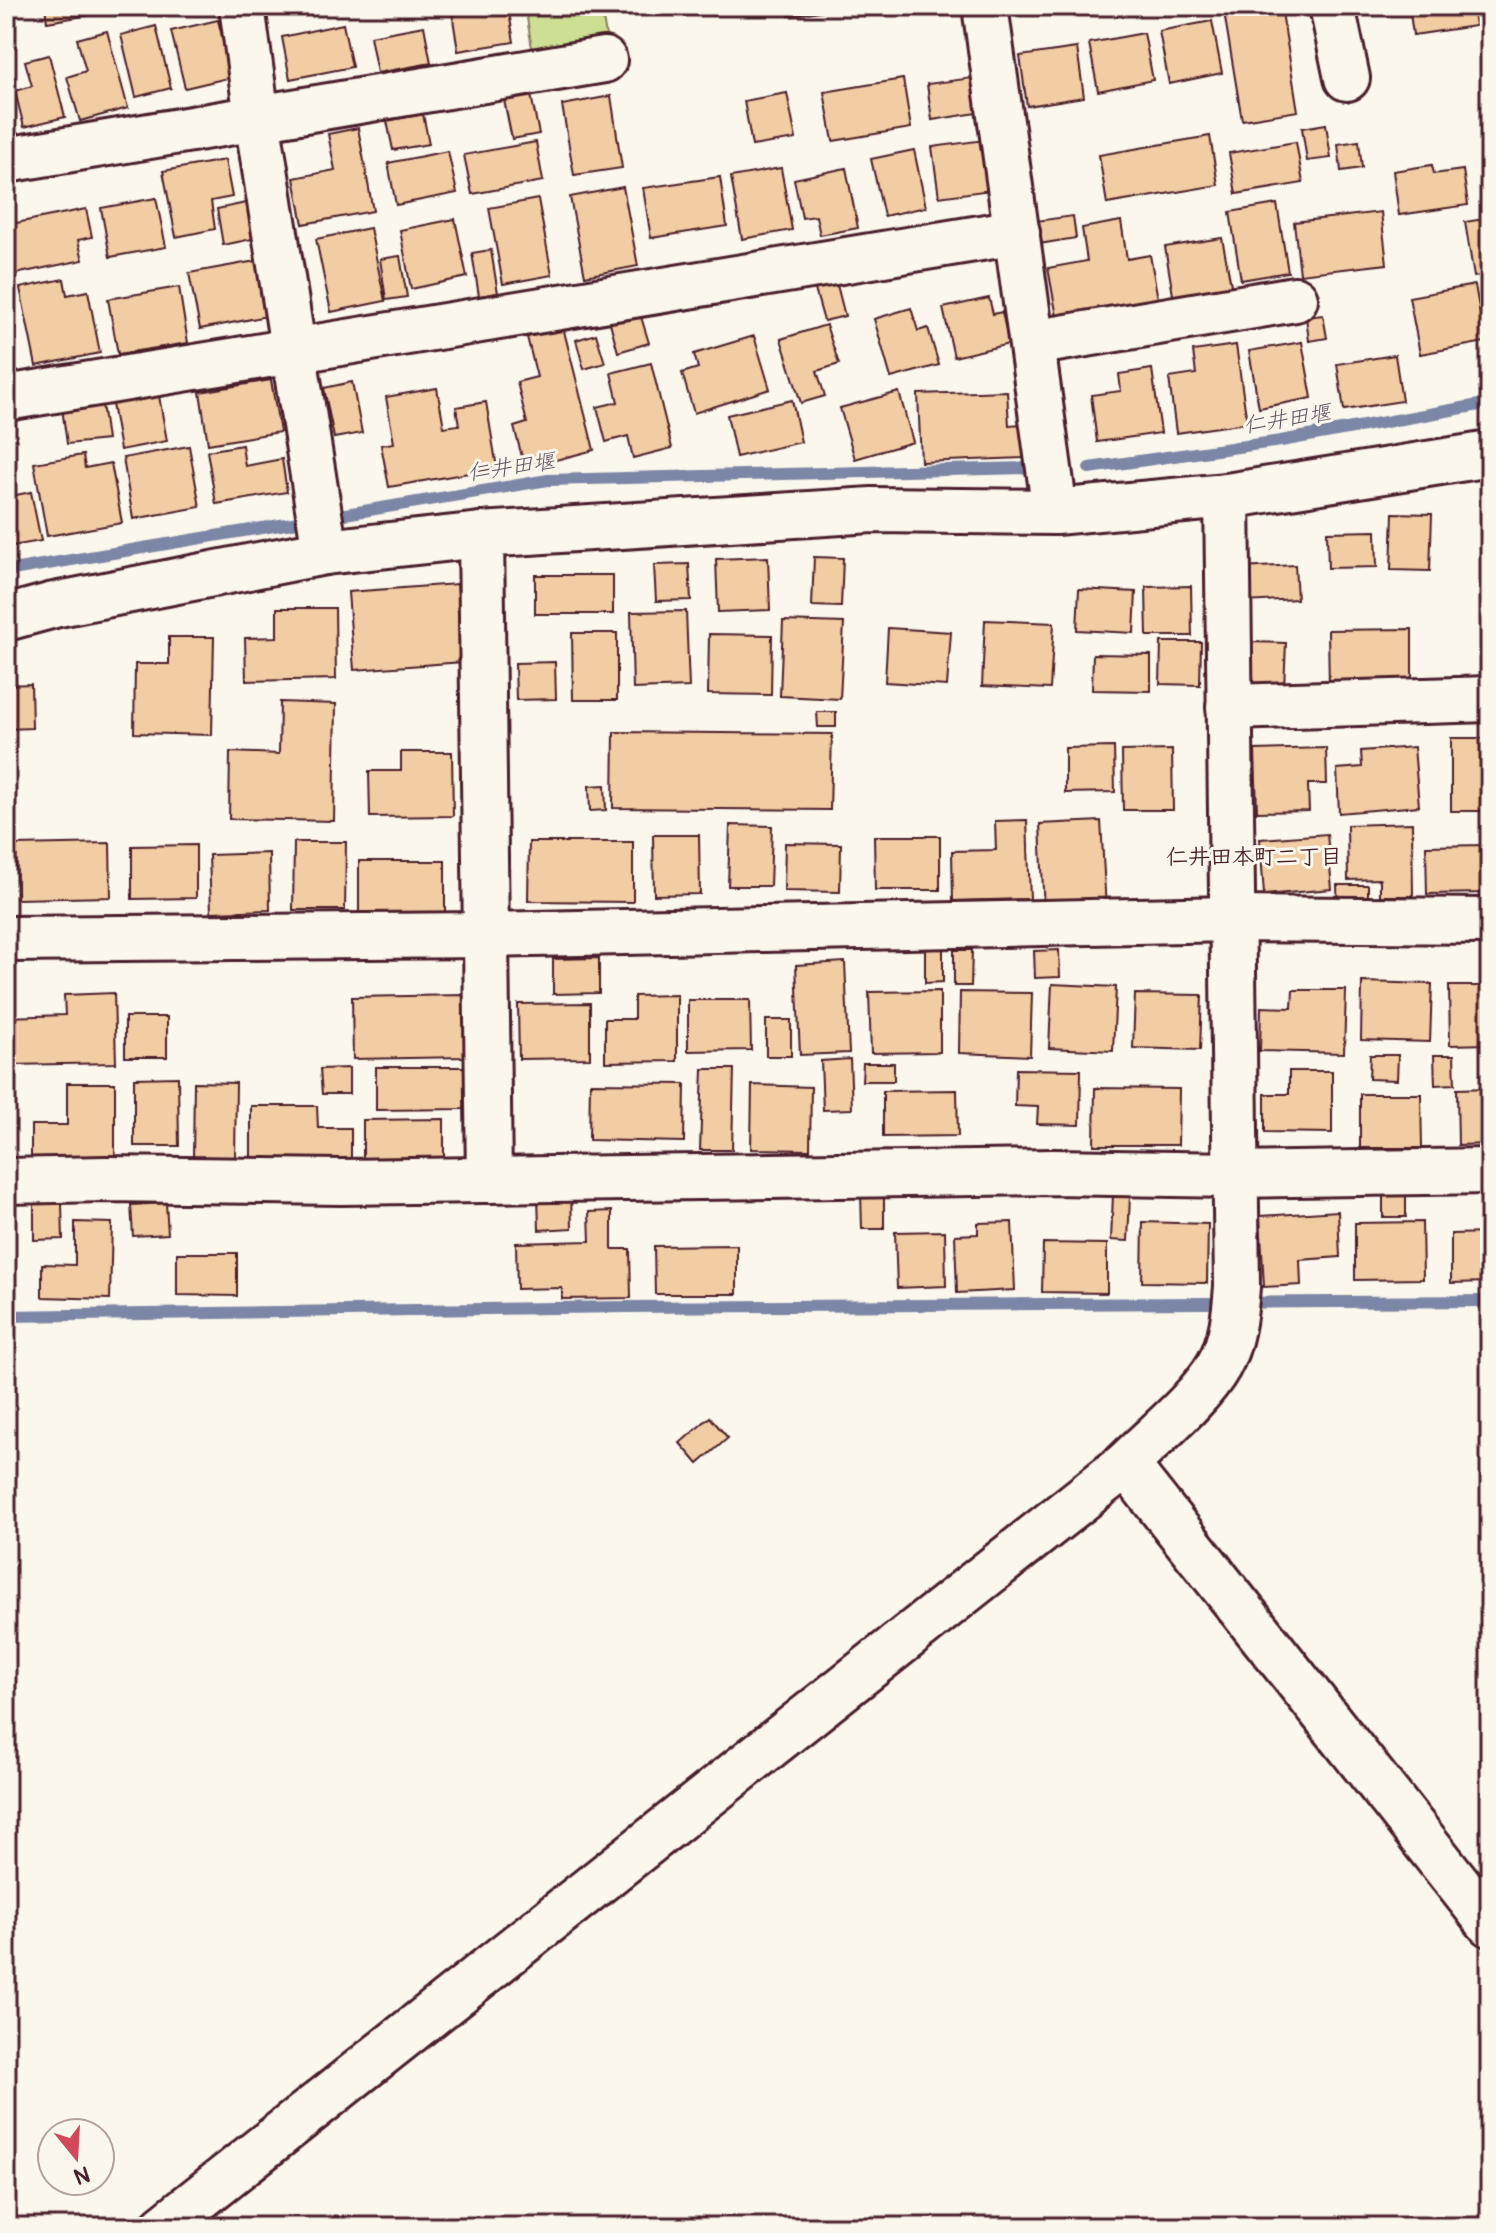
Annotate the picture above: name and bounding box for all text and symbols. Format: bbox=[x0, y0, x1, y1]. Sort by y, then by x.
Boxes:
water label: 仁井田堰 bbox=[1241, 398, 1335, 440]
water label: 仁井田堰 bbox=[465, 447, 558, 487]
district label: 仁井田本町二丁目 bbox=[1166, 843, 1342, 871]
north arrow bbox=[36, 2117, 116, 2197]
text: N bbox=[70, 2159, 93, 2191]

